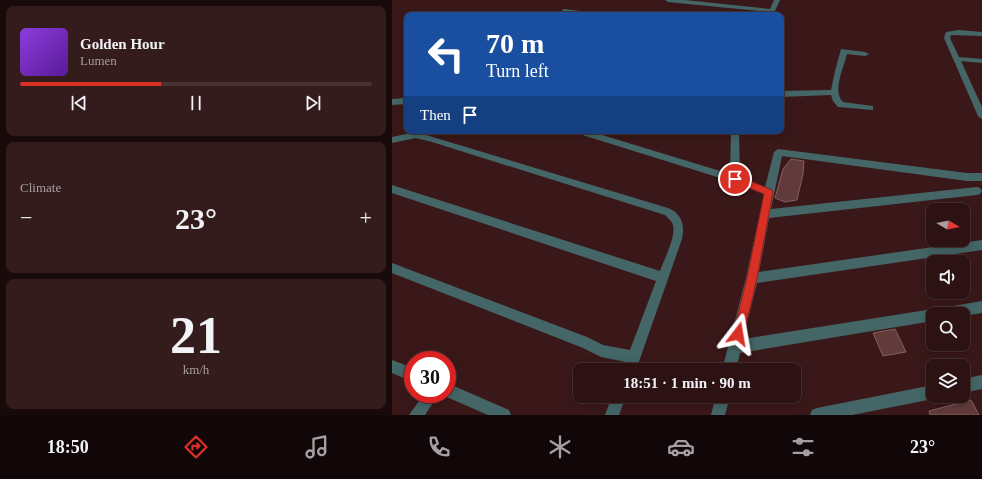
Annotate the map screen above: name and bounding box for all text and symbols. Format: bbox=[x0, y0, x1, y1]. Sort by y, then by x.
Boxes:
icon: left bbox=[420, 28, 472, 80]
text: 70 m bbox=[486, 28, 544, 59]
text: Golden Hour bbox=[80, 36, 165, 52]
text: Lumen bbox=[80, 53, 117, 68]
text: Turn left bbox=[486, 61, 549, 81]
icon: previous bbox=[68, 92, 90, 114]
icon: pause bbox=[185, 92, 207, 114]
icon: next bbox=[302, 92, 324, 114]
icon: arrive bbox=[459, 104, 481, 126]
text: Then bbox=[420, 107, 451, 123]
pin bbox=[718, 162, 752, 196]
icon: arrive bbox=[724, 168, 746, 190]
text: Climate bbox=[20, 180, 61, 195]
text: 23° bbox=[175, 202, 217, 235]
north arrow bbox=[926, 203, 970, 247]
map controls bbox=[926, 203, 970, 403]
text: − bbox=[20, 205, 32, 230]
text: + bbox=[360, 205, 372, 230]
button: sound bbox=[926, 255, 970, 299]
text: 21 bbox=[170, 307, 222, 364]
button: search bbox=[926, 307, 970, 351]
position arrow bbox=[717, 313, 759, 355]
speed limit sign: 30 bbox=[404, 351, 456, 403]
button: layers bbox=[926, 359, 970, 403]
text: km/h bbox=[183, 362, 209, 377]
text: 18:51 · 1 min · 90 m bbox=[623, 375, 751, 391]
icon: directions bbox=[182, 433, 210, 461]
icon: music bbox=[303, 433, 331, 461]
icon: phone bbox=[425, 433, 453, 461]
icon: climate bbox=[546, 433, 574, 461]
icon: car bbox=[667, 433, 695, 461]
icon: filters bbox=[789, 433, 817, 461]
text: 18:50 bbox=[47, 437, 89, 457]
text: 23° bbox=[910, 437, 935, 457]

